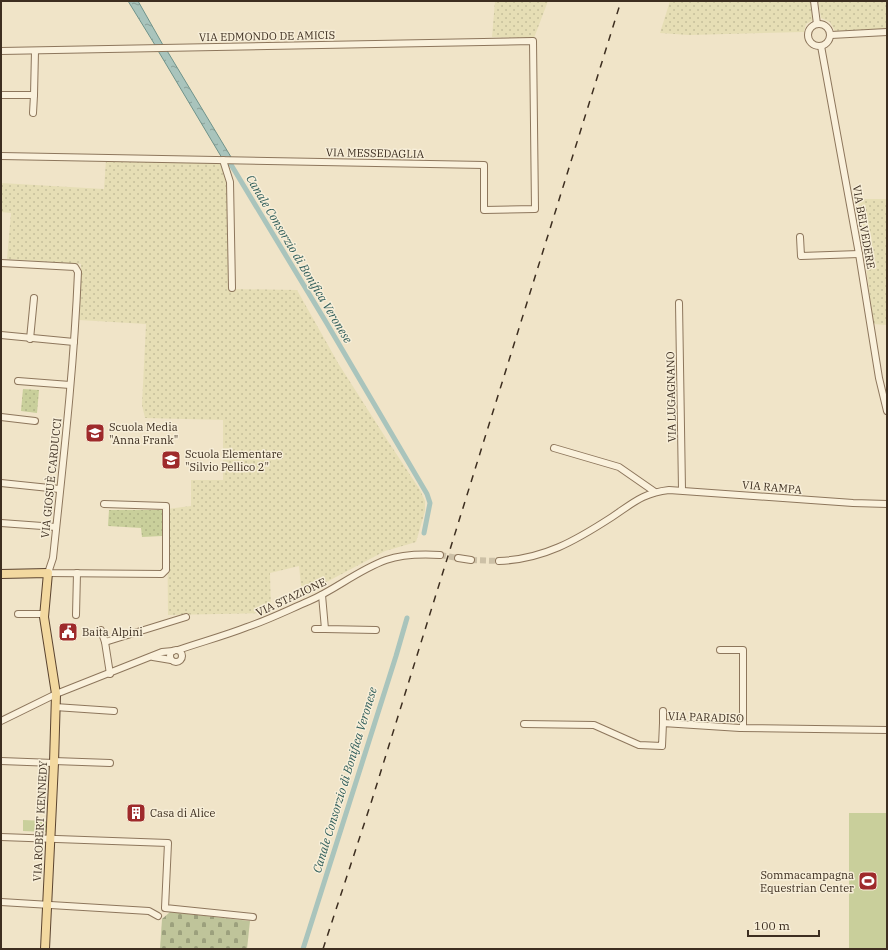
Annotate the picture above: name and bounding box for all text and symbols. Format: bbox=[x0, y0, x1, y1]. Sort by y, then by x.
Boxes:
street label: VIA EDMONDO DE AMICIS bbox=[199, 28, 335, 44]
street label: VIA MESSEDAGLIA bbox=[326, 145, 425, 161]
water label: Canale Consorzio di Bonifica Veronese bbox=[243, 172, 356, 346]
street label: VIA BELVEDERE bbox=[850, 184, 878, 270]
street label: VIA LUGAGNANO bbox=[663, 351, 679, 443]
street label: VIA GIOSUÈ CARDUCCI bbox=[38, 417, 64, 539]
place label: Scuola Media "Anna Frank" bbox=[109, 420, 178, 447]
school or university icon: Scuola Media "Anna Frank" bbox=[84, 422, 106, 444]
place label: Scuola Elementare "Silvio Pellico 2" bbox=[185, 447, 282, 474]
school or university icon: Scuola Elementare "Silvio Pellico 2" bbox=[160, 449, 182, 471]
street label: VIA RAMPA bbox=[742, 477, 803, 497]
street label: VIA STAZIONE bbox=[254, 575, 328, 619]
public building icon: Baita Alpini bbox=[57, 621, 79, 643]
place label: Baita Alpini bbox=[82, 625, 143, 639]
water label: Canale Consorzio di Bonifica Veronese bbox=[309, 684, 380, 875]
street label: VIA PARADISO bbox=[668, 709, 744, 725]
street label: VIA ROBERT KENNEDY bbox=[30, 760, 50, 882]
building icon: Casa di Alice bbox=[125, 802, 147, 824]
place label: Casa di Alice bbox=[150, 806, 215, 820]
place label: Sommacampagna Equestrian Center bbox=[760, 868, 854, 895]
sports icon: Sommacampagna Equestrian Center bbox=[857, 870, 879, 892]
scale bar bbox=[748, 912, 819, 938]
text: 100 m bbox=[754, 918, 790, 933]

